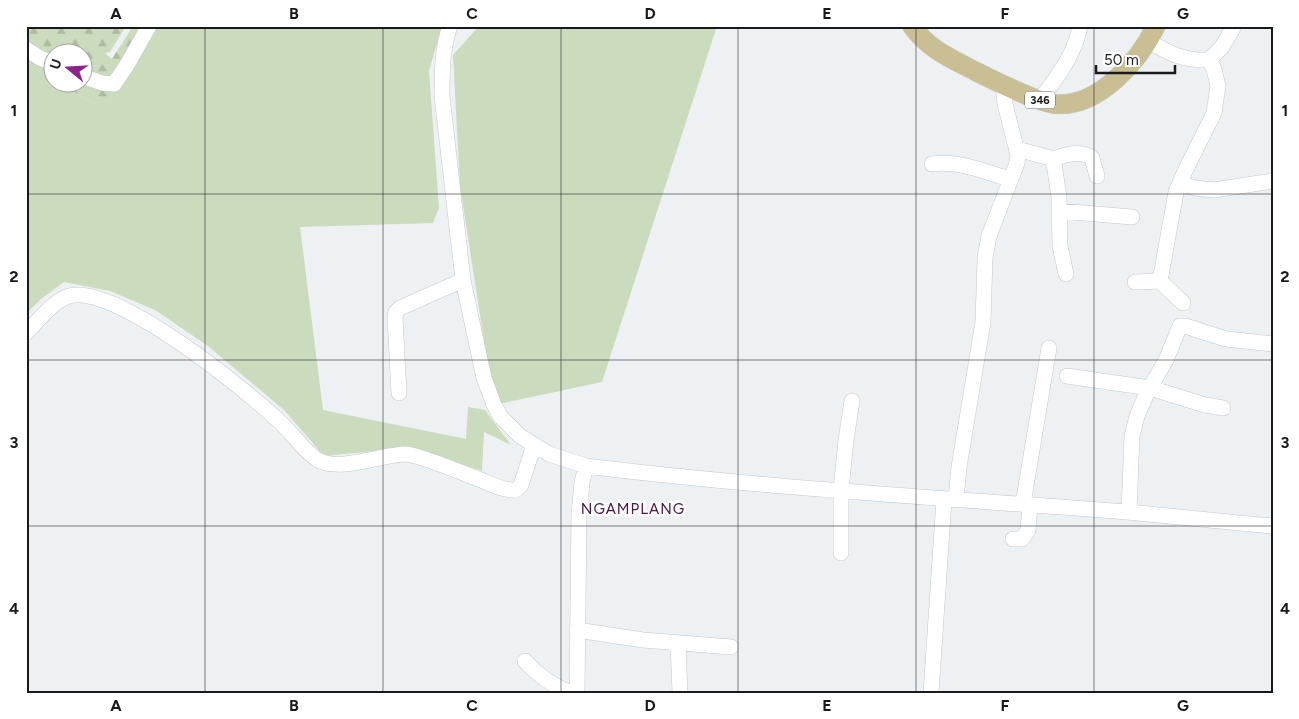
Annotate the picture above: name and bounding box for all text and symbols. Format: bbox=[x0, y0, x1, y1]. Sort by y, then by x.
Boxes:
text: A bbox=[110, 4, 122, 23]
text: B bbox=[289, 4, 299, 23]
text: C bbox=[466, 4, 478, 23]
text: D bbox=[644, 4, 656, 23]
text: E bbox=[822, 4, 832, 23]
text: F bbox=[1001, 4, 1010, 23]
text: G bbox=[1177, 4, 1189, 23]
north arrow bbox=[42, 42, 92, 92]
scale bar bbox=[1096, 42, 1175, 74]
text: 50 m bbox=[1104, 51, 1139, 69]
text: U bbox=[47, 57, 66, 71]
road number: 346 bbox=[1025, 92, 1055, 108]
text: 1 bbox=[11, 101, 17, 120]
text: 1 bbox=[1282, 101, 1288, 120]
text: 2 bbox=[9, 267, 19, 286]
text: 2 bbox=[1280, 267, 1290, 286]
text: 3 bbox=[10, 433, 19, 452]
text: 3 bbox=[1281, 433, 1290, 452]
district label: NGAMPLANG bbox=[581, 500, 685, 518]
text: 4 bbox=[9, 599, 19, 618]
text: 4 bbox=[1280, 599, 1290, 618]
text: A bbox=[110, 696, 122, 715]
text: B bbox=[289, 696, 299, 715]
text: C bbox=[466, 696, 478, 715]
text: D bbox=[644, 696, 656, 715]
text: E bbox=[822, 696, 832, 715]
text: F bbox=[1001, 696, 1010, 715]
text: G bbox=[1177, 696, 1189, 715]

